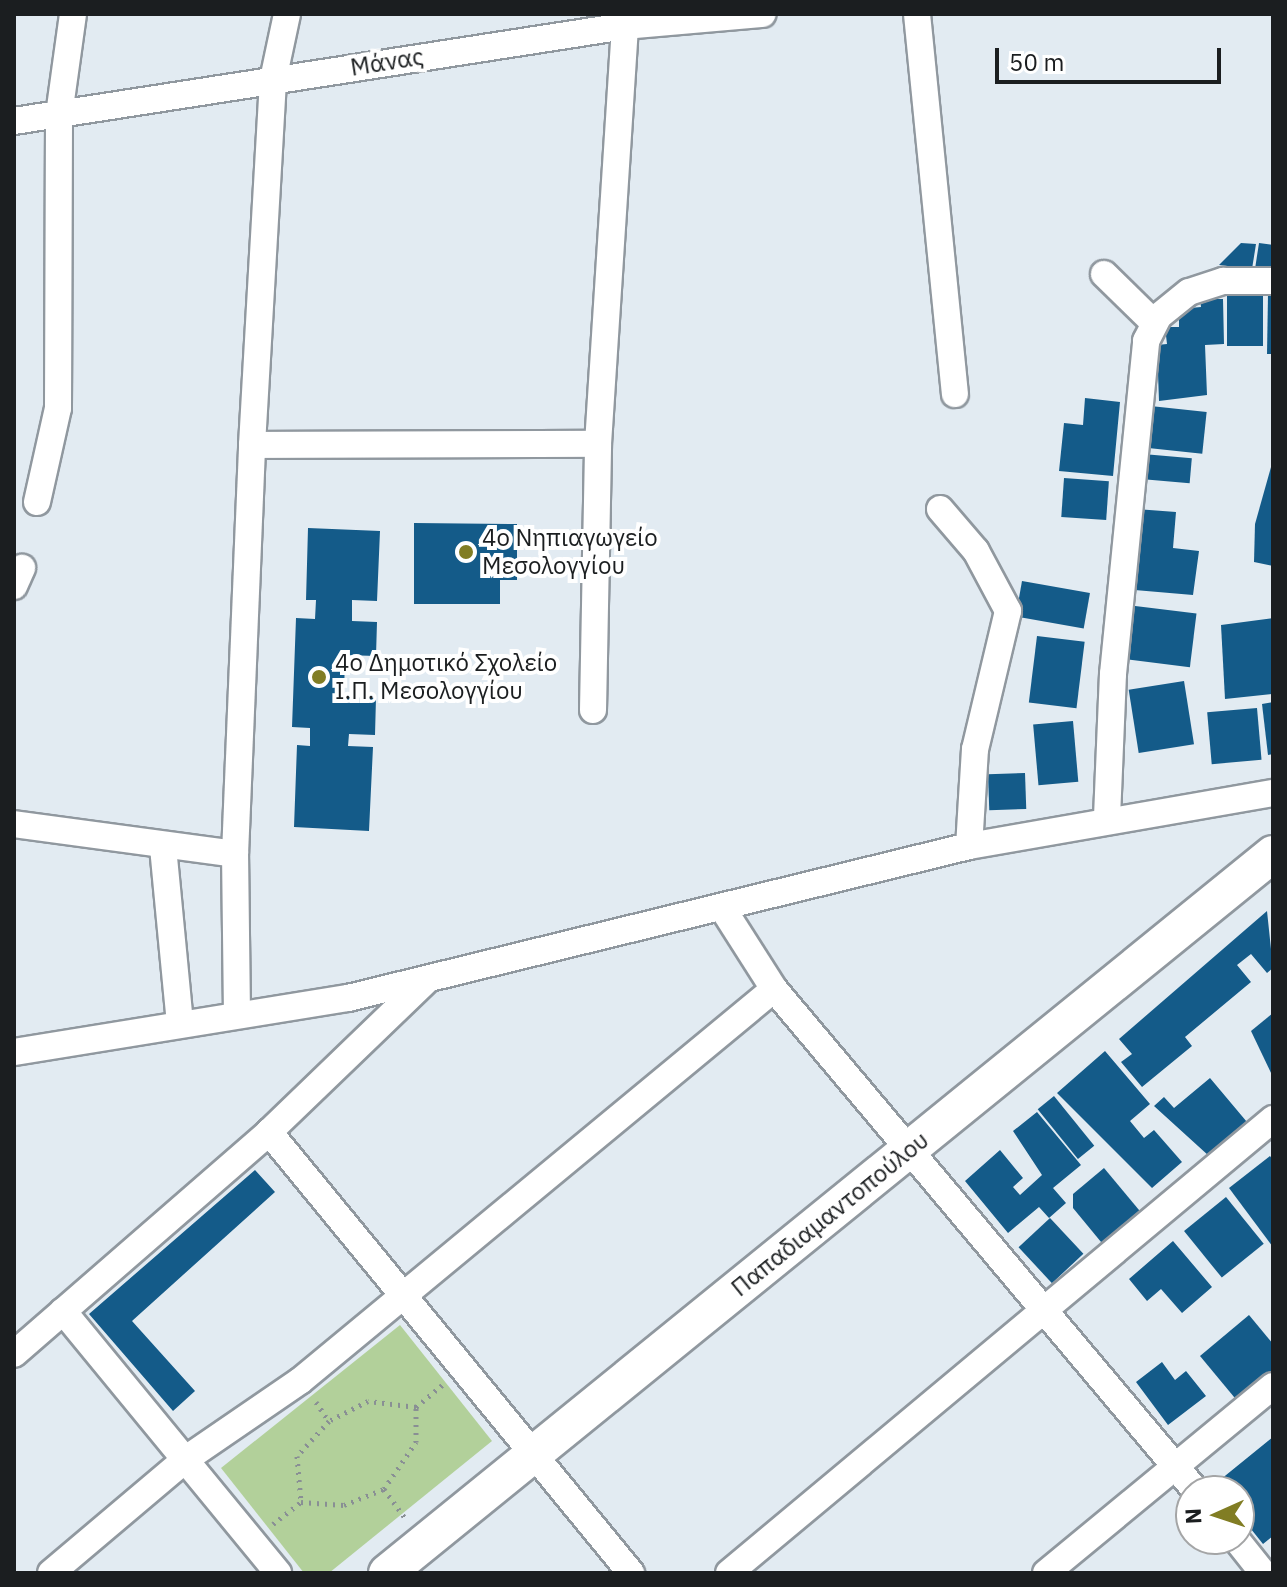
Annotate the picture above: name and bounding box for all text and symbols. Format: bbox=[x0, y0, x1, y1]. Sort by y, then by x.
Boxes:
scale bar bbox=[999, 32, 1225, 82]
street label: Μάνας bbox=[348, 42, 426, 82]
text: 50 m bbox=[1009, 46, 1064, 78]
place label: 4ο Νηπιαγωγείο Μεσολογγίου bbox=[482, 524, 658, 580]
marker: 4ο Νηπιαγωγείο Μεσολογγίου bbox=[457, 543, 475, 561]
place label: 4ο Δημοτικό Σχολείο Ι.Π. Μεσολογγίου bbox=[335, 649, 557, 705]
marker: 4ο Δημοτικό Σχολείο Ι.Π. Μεσολογγίου bbox=[310, 668, 328, 686]
street label: Παπαδιαμαντοπούλου bbox=[726, 1126, 934, 1302]
north arrow bbox=[1175, 1475, 1255, 1555]
text: N bbox=[1178, 1507, 1207, 1525]

